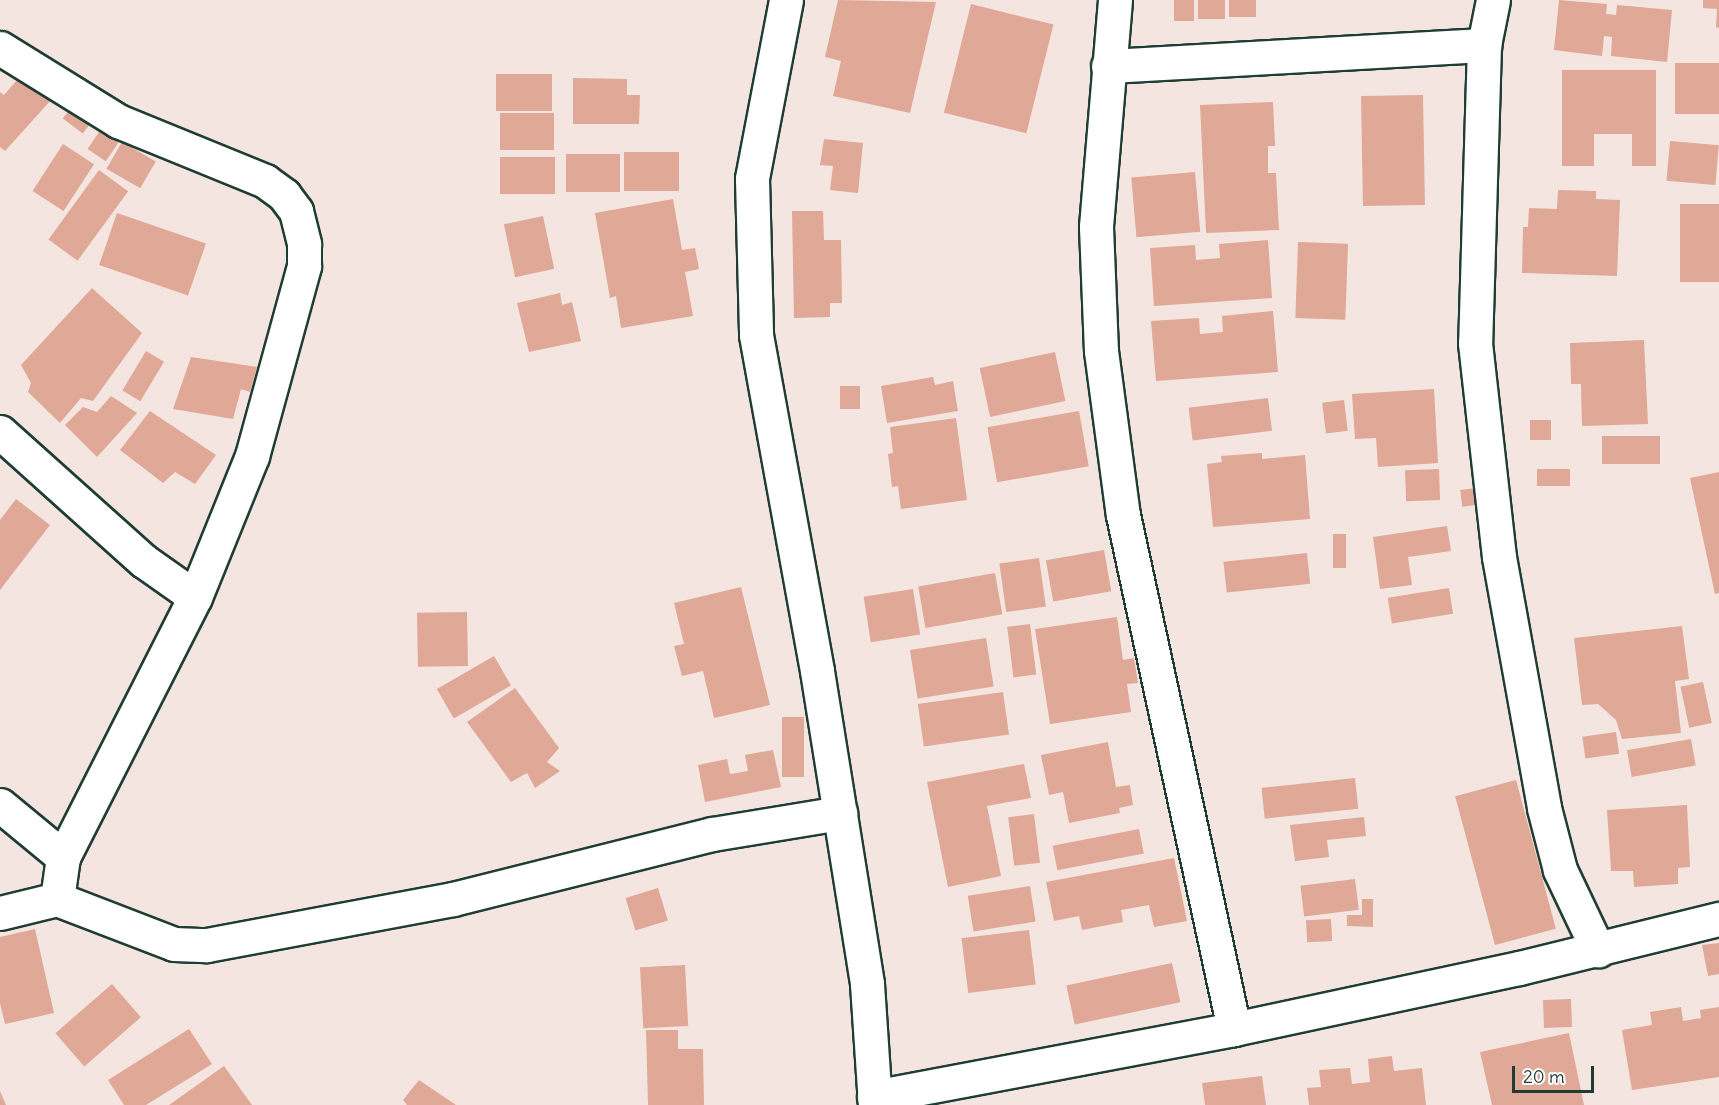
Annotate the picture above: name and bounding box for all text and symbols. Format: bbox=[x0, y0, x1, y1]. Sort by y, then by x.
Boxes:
scale bar bbox=[1515, 1054, 1598, 1092]
text: 20 m bbox=[1523, 1065, 1565, 1088]

